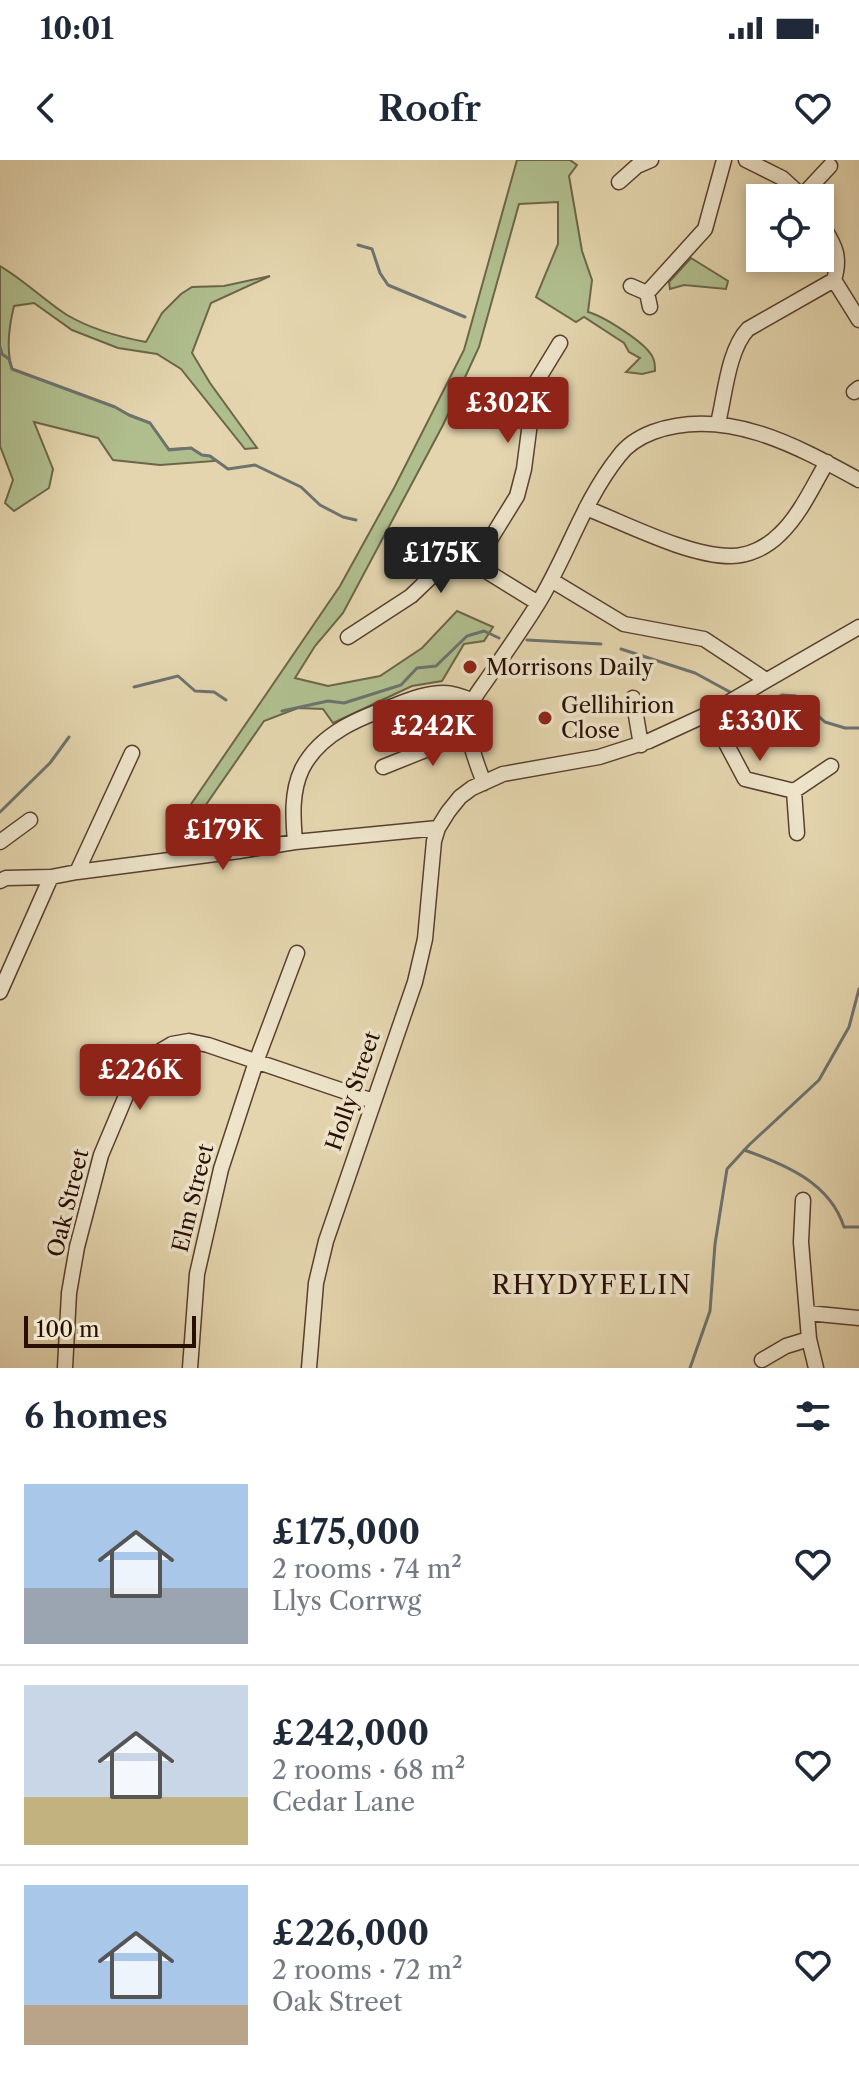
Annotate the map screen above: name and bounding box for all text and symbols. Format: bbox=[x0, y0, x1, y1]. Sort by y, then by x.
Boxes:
text: 10:01 bbox=[40, 10, 114, 47]
icon: back bbox=[24, 86, 68, 130]
text: Roofr bbox=[378, 86, 481, 130]
icon: heart bbox=[791, 86, 835, 130]
map controls bbox=[746, 184, 834, 272]
button: locate bbox=[746, 184, 834, 272]
pin: £302K bbox=[452, 377, 564, 445]
text: £302K bbox=[466, 387, 550, 419]
pin: £175K bbox=[385, 527, 497, 595]
text: £175K bbox=[402, 537, 480, 569]
place label: Morrisons Daily bbox=[486, 654, 654, 681]
marker: Morrisons Daily bbox=[461, 658, 479, 676]
place label: Gellihirion Close bbox=[561, 692, 675, 744]
pin: £330K bbox=[704, 695, 816, 763]
pin: £242K bbox=[377, 700, 489, 768]
text: £330K bbox=[718, 705, 802, 737]
marker: Gellihirion Close bbox=[536, 709, 554, 727]
text: £242K bbox=[391, 710, 475, 742]
pin: £179K bbox=[167, 804, 279, 872]
text: £179K bbox=[183, 814, 263, 846]
street label: Holly Street bbox=[320, 1028, 386, 1154]
pin: £226K bbox=[84, 1044, 196, 1112]
text: £226K bbox=[98, 1054, 182, 1086]
street label: Elm Street bbox=[167, 1141, 220, 1255]
street label: Oak Street bbox=[42, 1146, 95, 1260]
district label: RHYDYFELIN bbox=[491, 1269, 693, 1301]
scale bar bbox=[24, 1312, 196, 1348]
text: 100 m bbox=[36, 1316, 99, 1343]
icon: filters bbox=[791, 1394, 835, 1438]
text: 6 homes bbox=[24, 1395, 168, 1437]
text: £175,000 bbox=[272, 1511, 420, 1553]
icon: home bbox=[88, 1516, 184, 1612]
icon: heart bbox=[791, 1542, 835, 1586]
text: 2 rooms · 74 m² bbox=[272, 1553, 462, 1585]
text: Llys Corrwg bbox=[272, 1585, 421, 1617]
text: £242,000 bbox=[272, 1712, 429, 1754]
icon: home bbox=[88, 1717, 184, 1813]
icon: heart bbox=[791, 1743, 835, 1787]
text: 2 rooms · 68 m² bbox=[272, 1754, 465, 1786]
text: Cedar Lane bbox=[272, 1786, 415, 1818]
text: £226,000 bbox=[272, 1912, 429, 1954]
icon: home bbox=[88, 1917, 184, 2013]
icon: heart bbox=[791, 1943, 835, 1987]
text: 2 rooms · 72 m² bbox=[272, 1954, 463, 1986]
text: Oak Street bbox=[272, 1986, 402, 2018]

